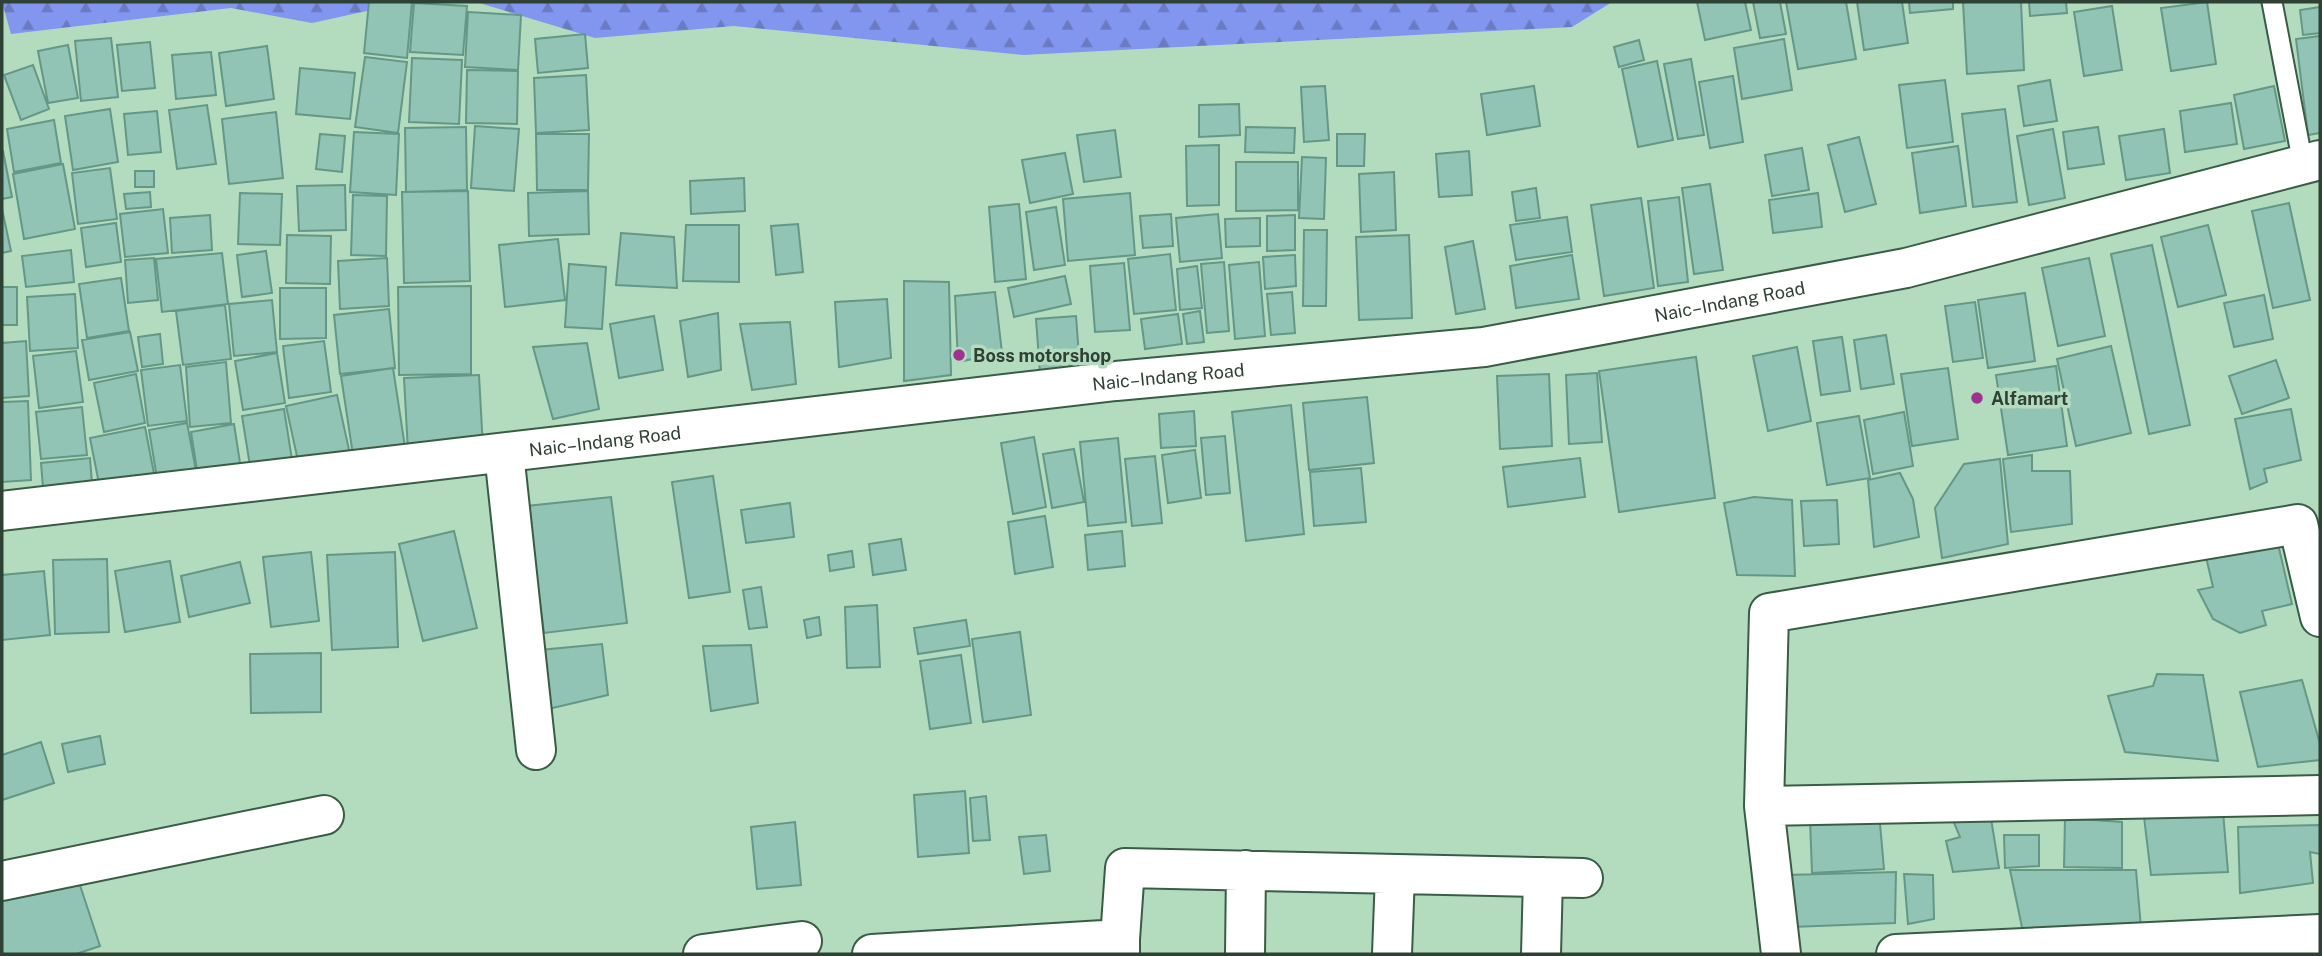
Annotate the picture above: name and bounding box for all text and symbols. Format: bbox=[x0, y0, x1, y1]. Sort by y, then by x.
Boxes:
street label: Naic–Indang Road bbox=[1653, 277, 1807, 325]
place label: Boss motorshop bbox=[973, 345, 1111, 366]
marker: Boss motorshop bbox=[951, 347, 967, 363]
street label: Naic–Indang Road bbox=[1091, 359, 1245, 394]
place label: Alfamart bbox=[1991, 388, 2068, 409]
marker: Alfamart bbox=[1969, 390, 1985, 406]
street label: Naic–Indang Road bbox=[528, 421, 682, 460]

